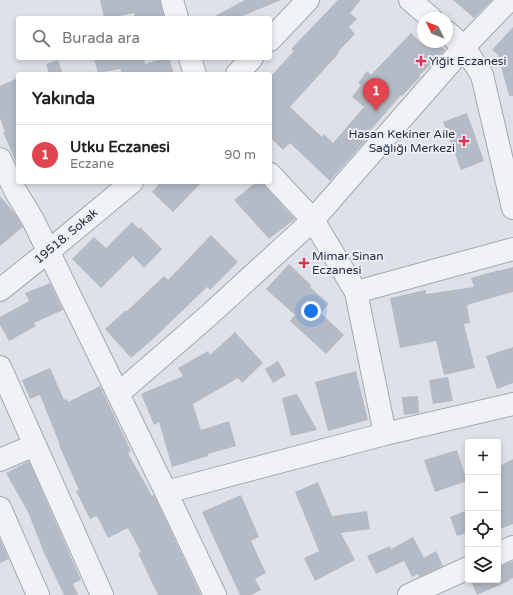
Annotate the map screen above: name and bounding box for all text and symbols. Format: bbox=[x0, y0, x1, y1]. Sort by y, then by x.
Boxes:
north arrow bbox=[417, 12, 453, 48]
search box bbox=[16, 16, 272, 60]
icon: search bbox=[30, 27, 52, 49]
text: Burada ara bbox=[62, 29, 140, 47]
place label: Yiğit Eczanesi bbox=[429, 54, 507, 68]
marker: Yiğit Eczanesi bbox=[416, 56, 426, 66]
pin: 1 bbox=[363, 78, 389, 111]
text: Yakında bbox=[32, 88, 95, 109]
place label: Hasan Kekiner Aile Sağlığı Merkezi bbox=[348, 127, 455, 155]
marker: Hasan Kekiner Aile Sağlığı Merkezi bbox=[458, 135, 470, 147]
text: Utku Eczanesi bbox=[70, 138, 170, 156]
text: 1 bbox=[41, 147, 49, 163]
text: 90 m bbox=[224, 147, 256, 163]
text: Eczane bbox=[70, 156, 114, 172]
street label: 19518. Sokak bbox=[31, 205, 101, 267]
place label: Mimar Sinan Eczanesi bbox=[312, 249, 384, 277]
marker: Mimar Sinan Eczanesi bbox=[299, 258, 309, 268]
your location bbox=[301, 301, 321, 321]
map controls bbox=[465, 439, 501, 583]
button: + bbox=[465, 439, 501, 475]
button: − bbox=[465, 475, 501, 511]
button: locate bbox=[465, 511, 501, 547]
button: layers bbox=[465, 547, 501, 583]

